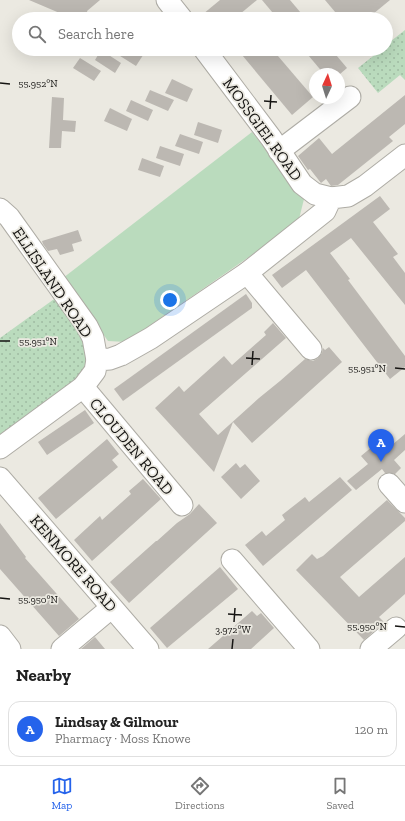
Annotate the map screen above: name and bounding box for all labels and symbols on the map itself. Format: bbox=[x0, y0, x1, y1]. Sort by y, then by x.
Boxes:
north arrow bbox=[309, 68, 345, 104]
street label: MOSSGIEL ROAD bbox=[219, 74, 306, 185]
text: 55.952°N bbox=[18, 78, 58, 90]
street label: ELLISLAND ROAD bbox=[9, 224, 97, 341]
your location bbox=[160, 290, 180, 310]
text: 55.951°N bbox=[19, 336, 57, 348]
text: 55.951°N bbox=[348, 363, 386, 375]
street label: CLOUDEN ROAD bbox=[86, 394, 178, 499]
pin: A bbox=[368, 429, 394, 462]
street label: KENMORE ROAD bbox=[26, 511, 121, 616]
text: 55.950°N bbox=[18, 594, 59, 606]
text: 55.950°N bbox=[347, 621, 388, 633]
text: 3.972°W bbox=[215, 624, 251, 636]

